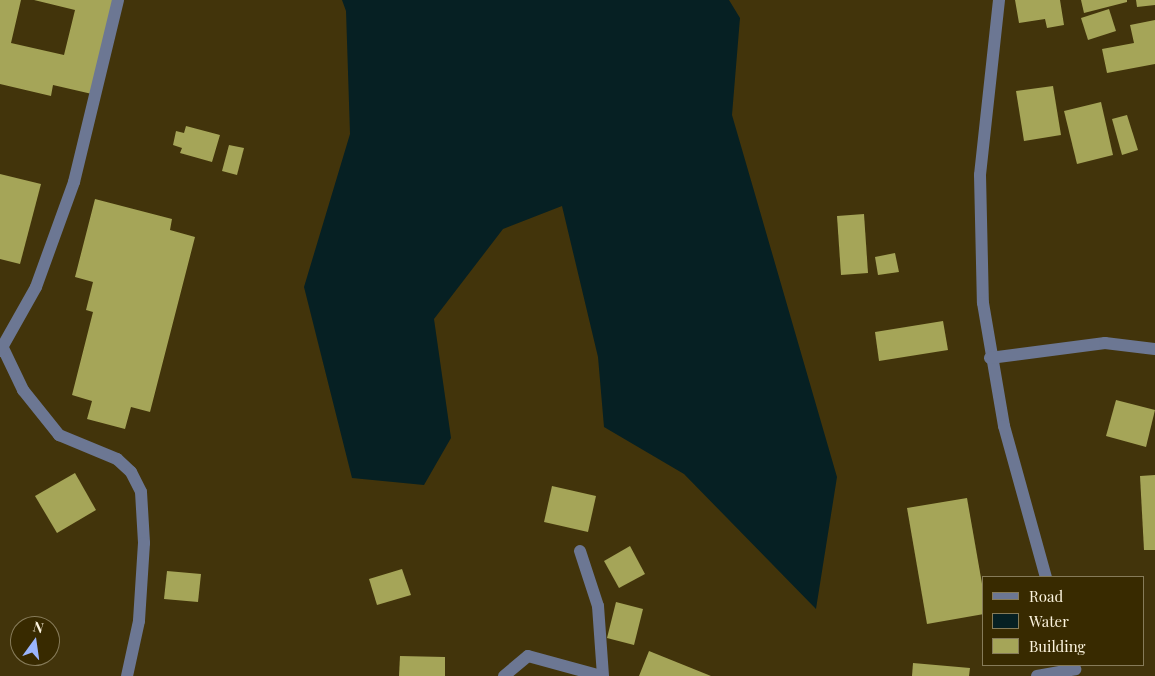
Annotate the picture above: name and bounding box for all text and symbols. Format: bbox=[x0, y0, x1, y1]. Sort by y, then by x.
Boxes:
legend bbox=[982, 576, 1145, 666]
text: Road bbox=[1029, 586, 1063, 606]
text: Water bbox=[1029, 611, 1069, 631]
north arrow bbox=[10, 616, 60, 666]
text: N bbox=[31, 616, 46, 637]
text: Building bbox=[1029, 636, 1085, 656]

